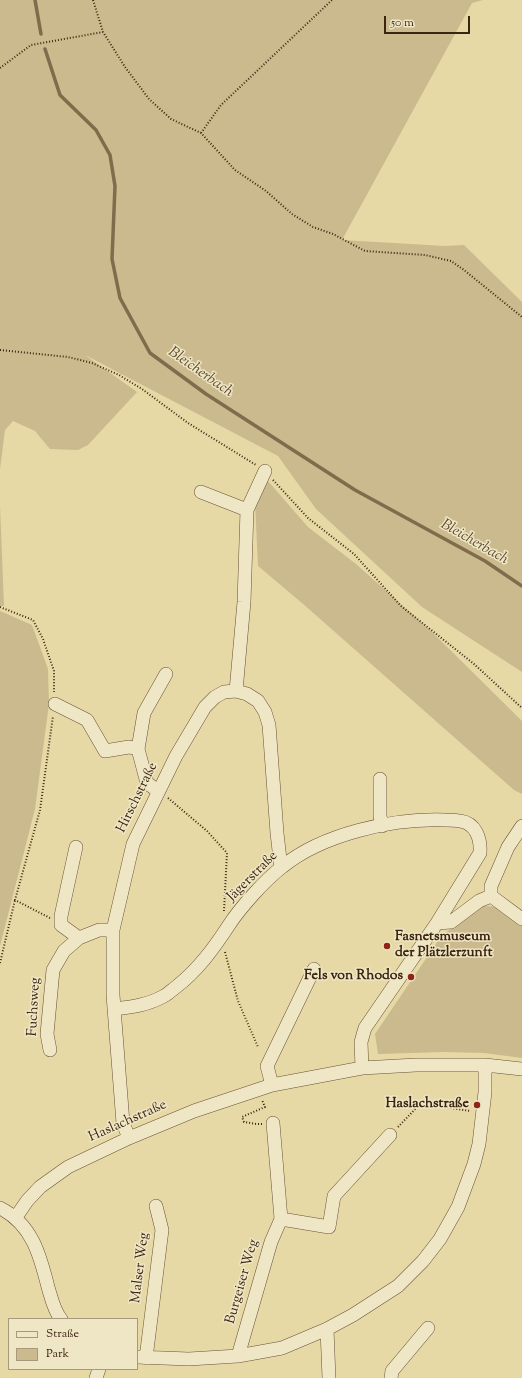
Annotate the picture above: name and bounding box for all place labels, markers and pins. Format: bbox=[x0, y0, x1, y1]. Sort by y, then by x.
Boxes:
place label: Fasnetsmuseum der Plätzlerzunft bbox=[395, 930, 493, 962]
marker: Fasnetsmuseum der Plätzlerzunft bbox=[382, 941, 392, 951]
place label: Fels von Rhodos bbox=[304, 969, 403, 985]
marker: Fels von Rhodos bbox=[406, 972, 416, 982]
place label: Haslachstraße bbox=[385, 1097, 469, 1113]
marker: Haslachstraße bbox=[472, 1100, 482, 1110]

